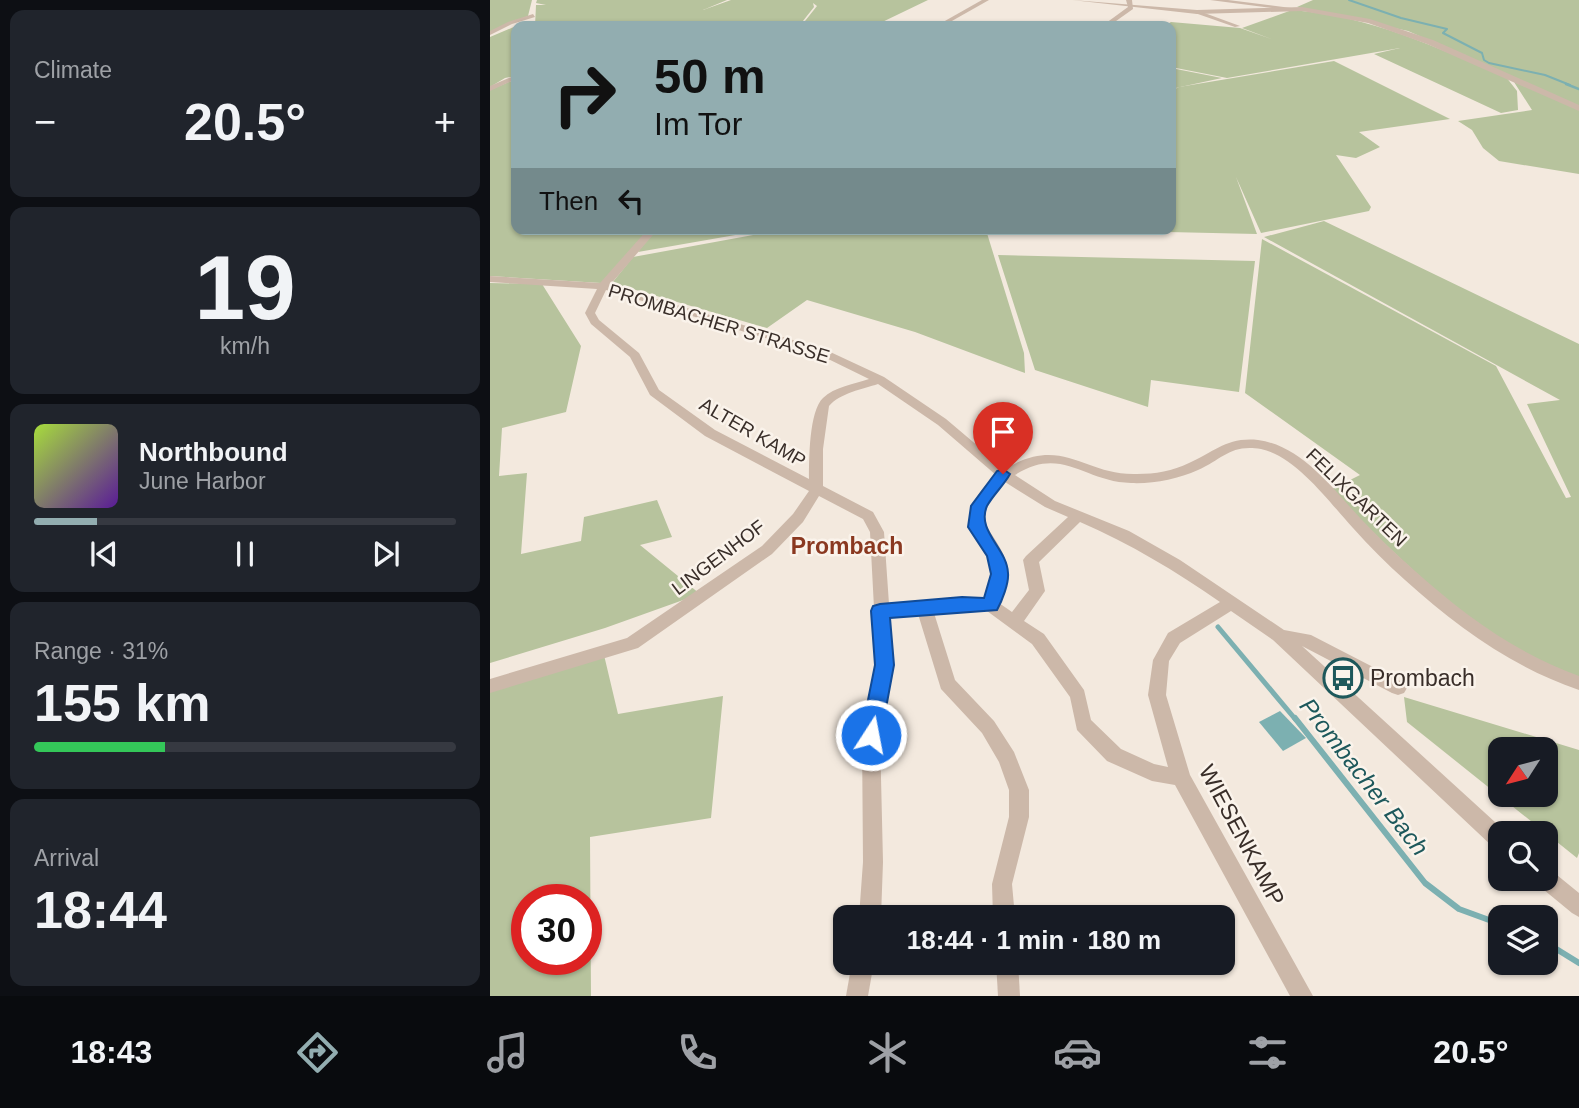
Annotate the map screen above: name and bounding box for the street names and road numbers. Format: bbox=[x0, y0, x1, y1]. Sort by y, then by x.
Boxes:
street label: PROMBACHER STRASSE bbox=[606, 280, 832, 367]
street label: ALTER KAMP bbox=[696, 394, 810, 471]
street label: FELIXGARTEN bbox=[1302, 444, 1411, 551]
street label: LINGENHOF bbox=[668, 516, 769, 599]
street label: WIESENKAMP bbox=[1194, 760, 1290, 910]

